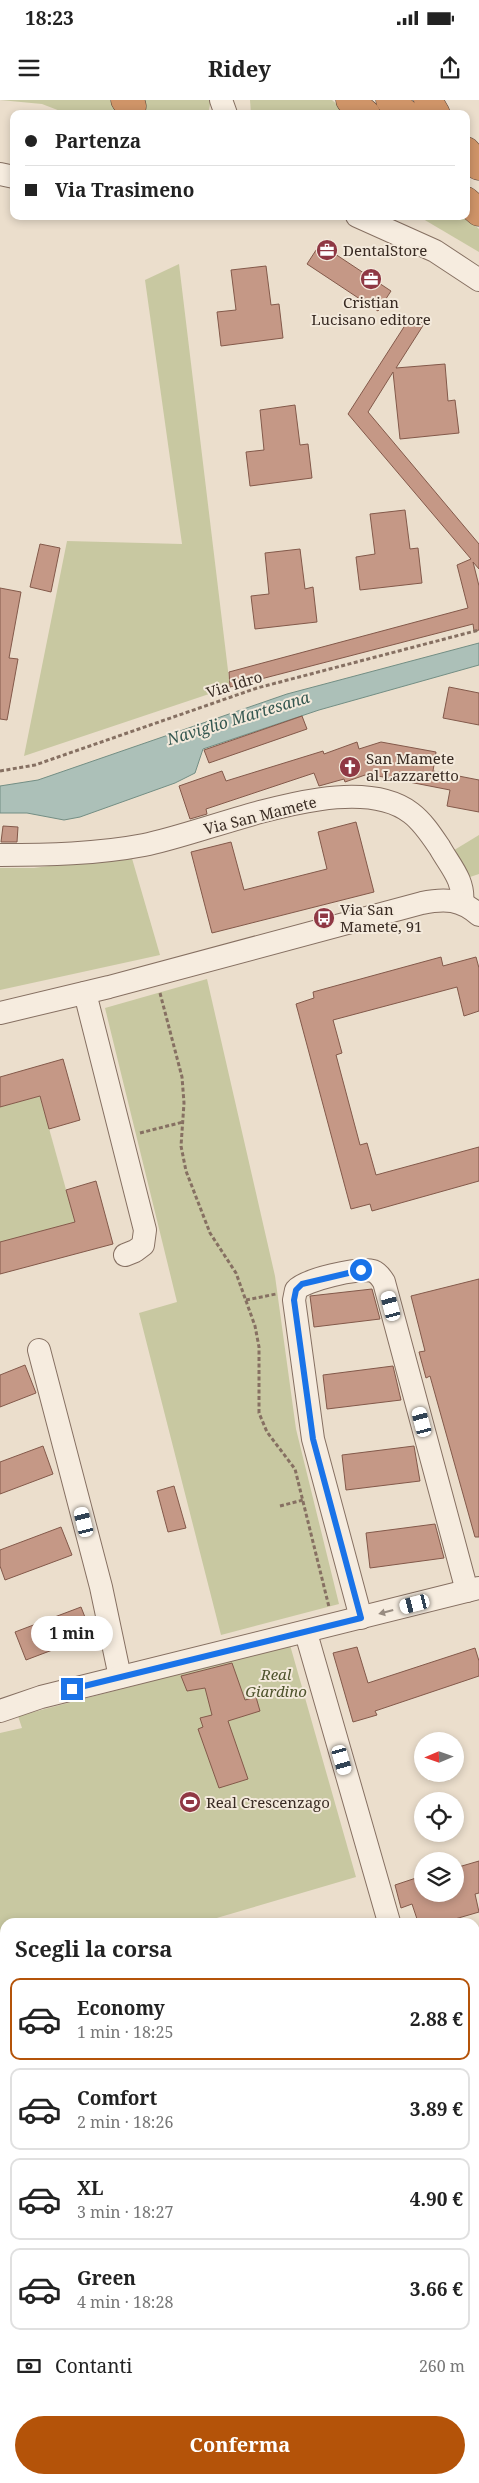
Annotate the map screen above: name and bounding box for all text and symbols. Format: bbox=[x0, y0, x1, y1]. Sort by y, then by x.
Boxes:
text: 18:23 bbox=[25, 5, 74, 31]
text: Ridey bbox=[208, 53, 271, 83]
icon: menu bbox=[15, 54, 43, 82]
icon: share bbox=[436, 54, 464, 82]
text: Partenza bbox=[55, 128, 141, 154]
text: Via Trasimeno bbox=[55, 177, 194, 203]
office icon: DentalStore bbox=[315, 238, 339, 262]
place label: DentalStore bbox=[343, 240, 427, 260]
office icon: Cristian Lucisano editore bbox=[359, 267, 383, 291]
place label: Cristian Lucisano editore bbox=[311, 292, 431, 329]
street label: Via Idro bbox=[203, 666, 265, 702]
water label: Naviglio Martesana bbox=[163, 686, 313, 750]
place label: San Mamete al Lazzaretto bbox=[366, 748, 459, 785]
church icon: San Mamete al Lazzaretto bbox=[338, 755, 362, 779]
street label: Via San Mamete bbox=[202, 791, 318, 839]
place label: Via San Mamete, 91 bbox=[340, 899, 422, 936]
bus stop icon: Via San Mamete, 91 bbox=[312, 906, 336, 930]
route start bbox=[350, 1259, 372, 1281]
car bbox=[379, 1290, 402, 1322]
car bbox=[410, 1406, 433, 1438]
car bbox=[73, 1506, 94, 1538]
car bbox=[398, 1593, 431, 1615]
one-way arrow bbox=[378, 1608, 393, 1616]
callout: 1 min bbox=[31, 1616, 113, 1652]
text: 1 min bbox=[49, 1622, 95, 1644]
park label: Real Giardino bbox=[245, 1664, 307, 1701]
route end bbox=[61, 1678, 83, 1700]
north arrow bbox=[414, 1732, 464, 1782]
map controls bbox=[414, 1732, 464, 1902]
car bbox=[330, 1744, 353, 1776]
sports icon: Real Crescenzago bbox=[178, 1790, 202, 1814]
place label: Real Crescenzago bbox=[206, 1792, 330, 1812]
button: locate bbox=[414, 1792, 464, 1842]
button: layers bbox=[414, 1852, 464, 1902]
text: Scegli la corsa bbox=[15, 1933, 173, 1963]
text: Economy bbox=[77, 1995, 165, 2021]
icon: car bbox=[17, 1997, 62, 2042]
text: 2.88 € bbox=[410, 2006, 463, 2032]
text: 1 min · 18:25 bbox=[77, 2021, 173, 2043]
text: Comfort bbox=[77, 2085, 157, 2111]
icon: car bbox=[17, 2087, 62, 2132]
text: 3.89 € bbox=[410, 2096, 463, 2122]
text: 2 min · 18:26 bbox=[77, 2111, 173, 2133]
text: XL bbox=[77, 2175, 103, 2201]
icon: car bbox=[17, 2177, 62, 2222]
text: 4.90 € bbox=[410, 2186, 463, 2212]
text: 3 min · 18:27 bbox=[77, 2201, 173, 2223]
text: Green bbox=[77, 2265, 136, 2291]
icon: car bbox=[17, 2267, 62, 2312]
text: 3.66 € bbox=[410, 2276, 463, 2302]
text: 4 min · 18:28 bbox=[77, 2291, 173, 2313]
icon: cash bbox=[15, 2352, 43, 2380]
text: Contanti bbox=[55, 2353, 132, 2379]
text: 260 m bbox=[419, 2355, 465, 2377]
button: Conferma bbox=[15, 2416, 465, 2474]

